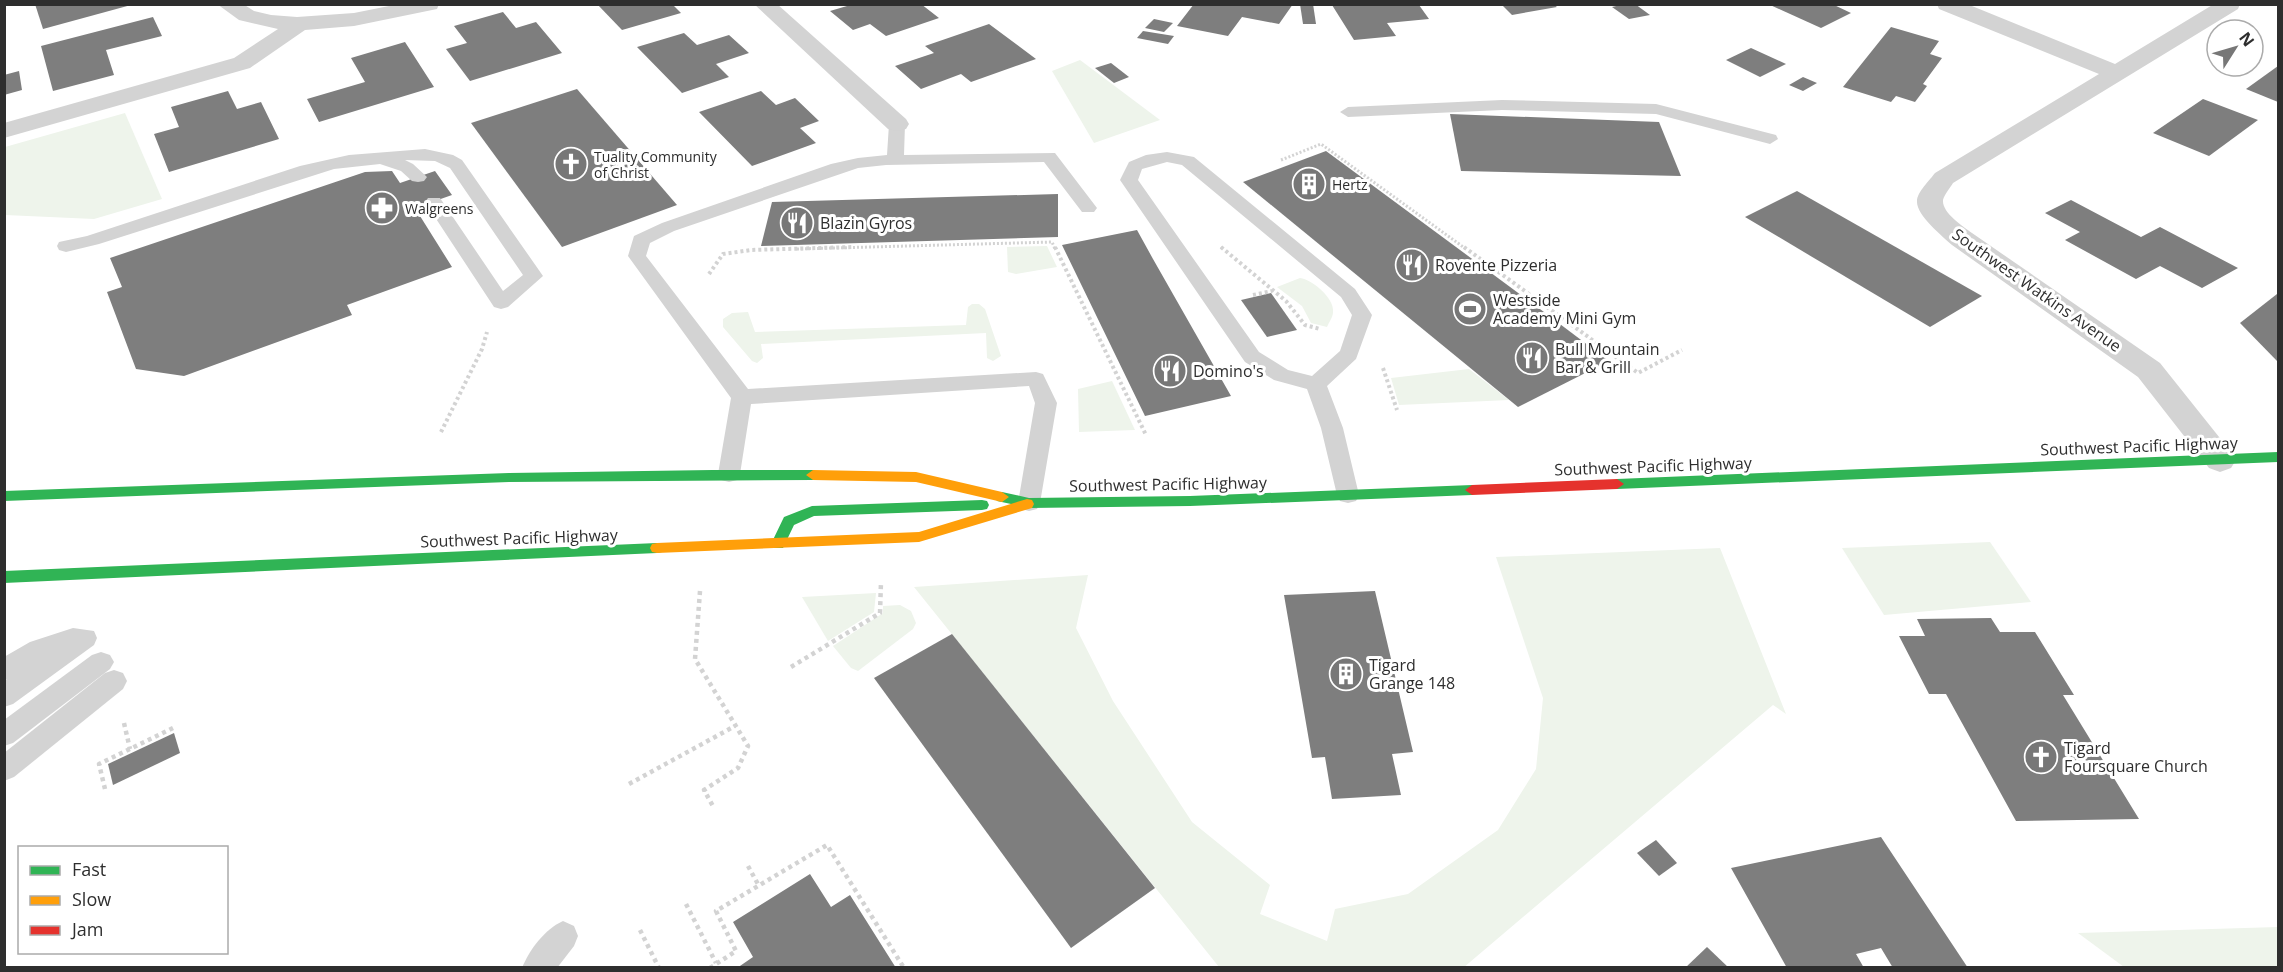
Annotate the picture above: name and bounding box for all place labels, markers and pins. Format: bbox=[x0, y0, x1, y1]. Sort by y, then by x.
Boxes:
church icon: Tuality Community of Christ bbox=[553, 146, 589, 182]
place label: Tuality Community of Christ bbox=[594, 147, 718, 182]
building icon: Hertz bbox=[1291, 166, 1327, 202]
place label: Hertz bbox=[1332, 175, 1368, 194]
pharmacy icon: Walgreens bbox=[364, 190, 400, 226]
place label: Walgreens bbox=[405, 199, 474, 218]
restaurant icon: Blazin Gyros bbox=[779, 205, 815, 241]
place label: Blazin Gyros bbox=[820, 212, 912, 234]
restaurant icon: Rovente Pizzeria bbox=[1394, 247, 1430, 283]
place label: Rovente Pizzeria bbox=[1435, 254, 1557, 276]
place label: Westside Academy Mini Gym bbox=[1493, 289, 1636, 329]
sports icon: Westside Academy Mini Gym bbox=[1452, 291, 1488, 327]
place label: Bull Mountain Bar & Grill bbox=[1555, 338, 1659, 378]
restaurant icon: Bull Mountain Bar & Grill bbox=[1514, 340, 1550, 376]
restaurant icon: Domino's bbox=[1152, 353, 1188, 389]
place label: Domino's bbox=[1193, 360, 1264, 382]
place label: Tigard Grange 148 bbox=[1369, 654, 1455, 694]
building icon: Tigard Grange 148 bbox=[1328, 656, 1364, 692]
place label: Tigard Foursquare Church bbox=[2064, 737, 2208, 777]
church icon: Tigard Foursquare Church bbox=[2023, 739, 2059, 775]

